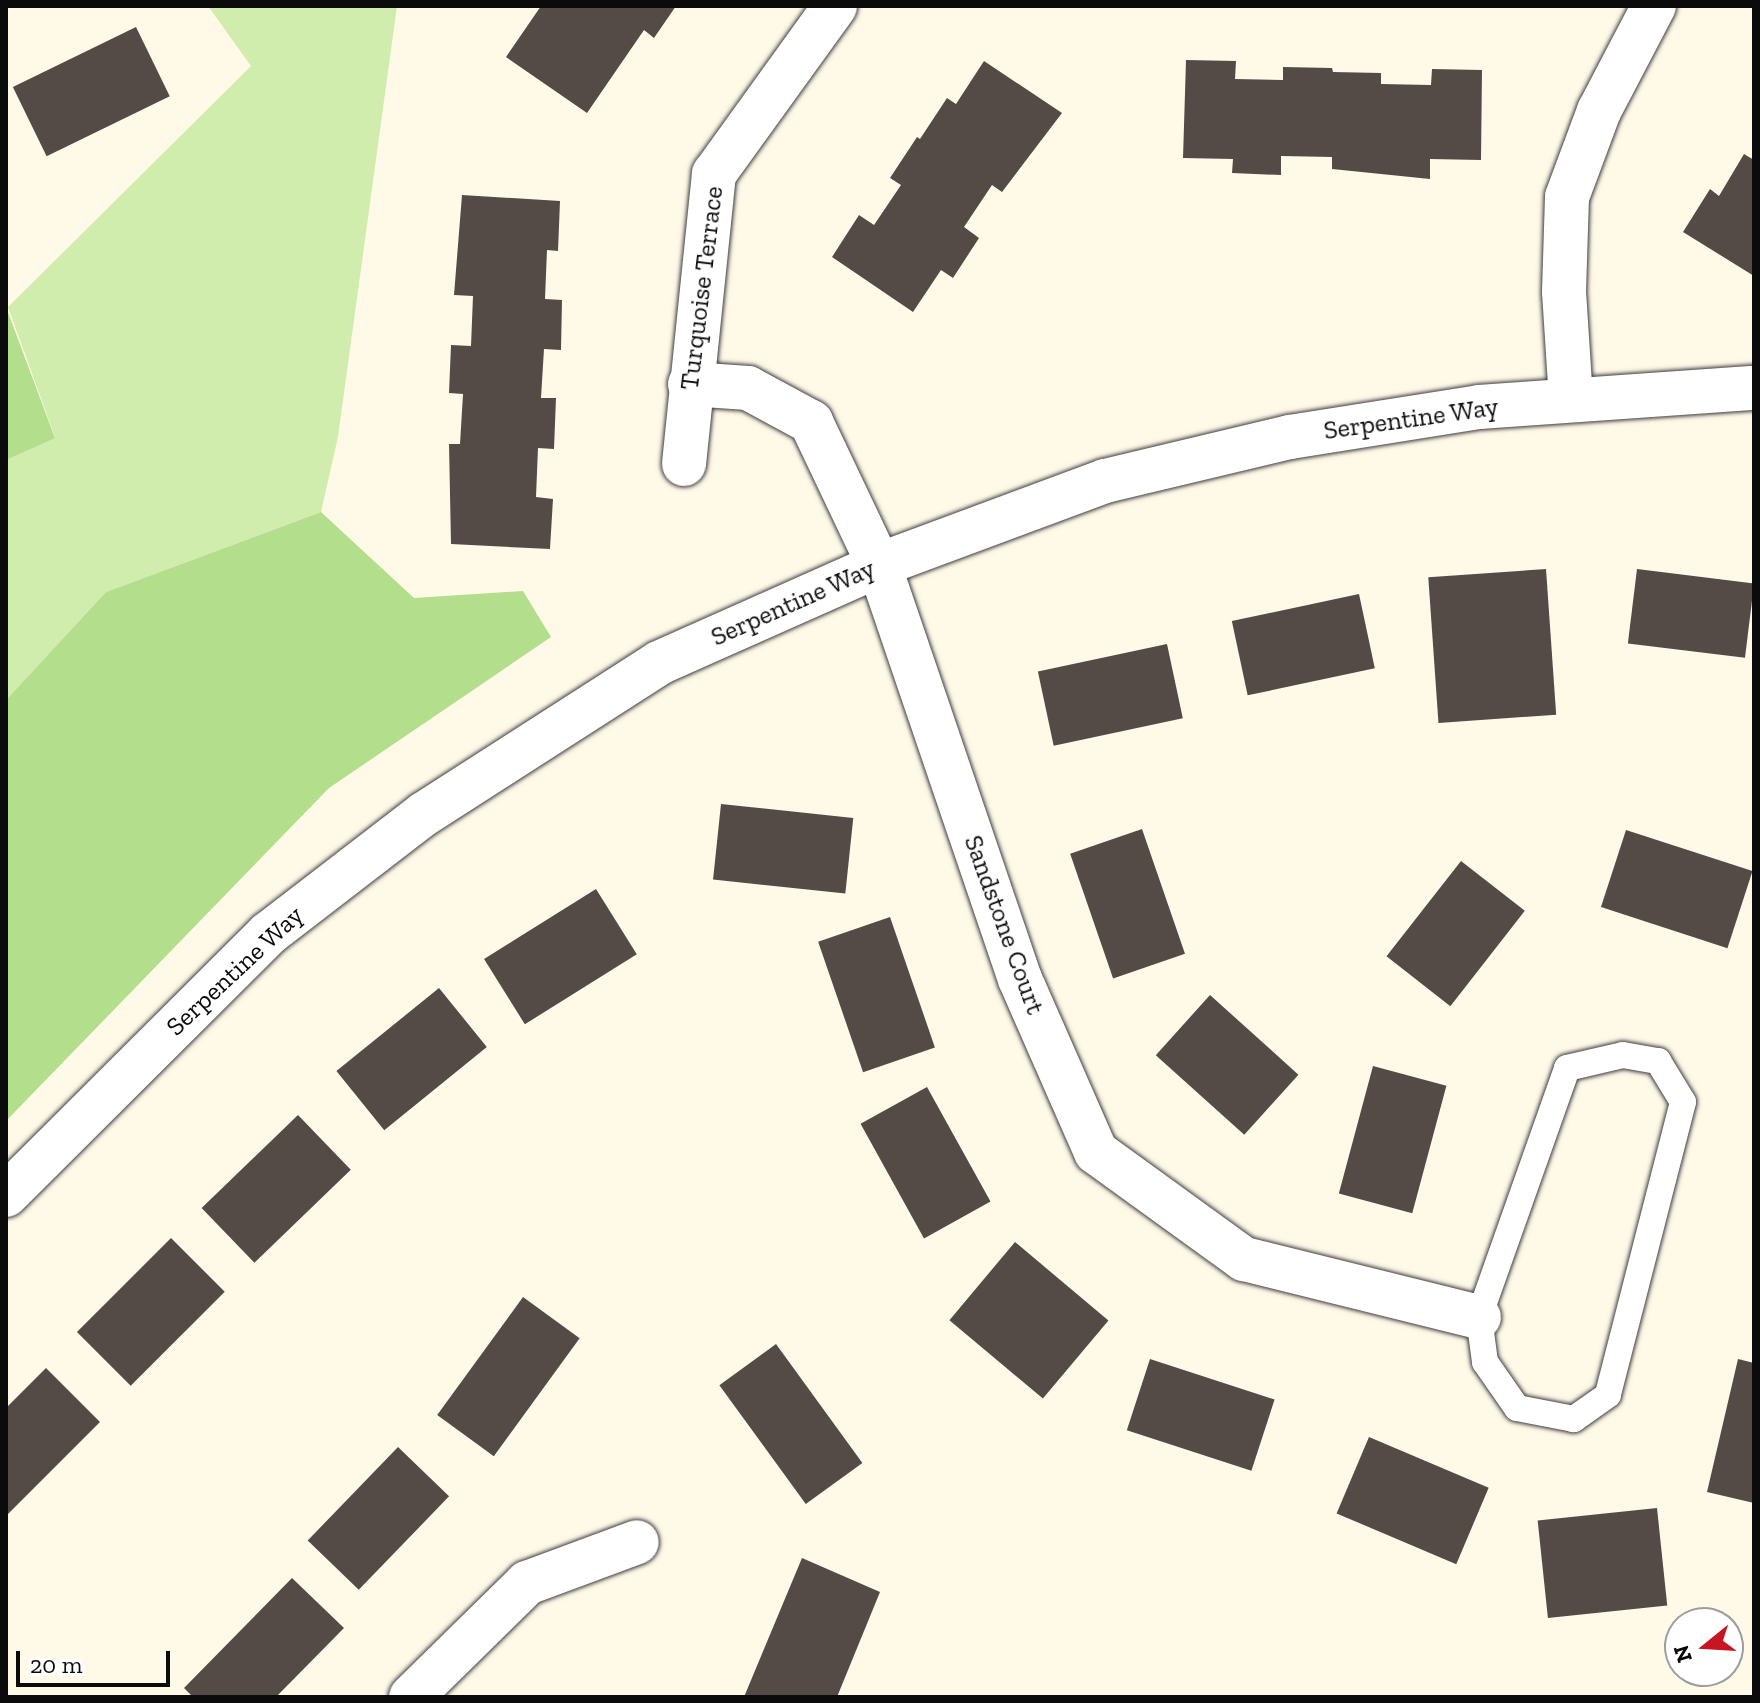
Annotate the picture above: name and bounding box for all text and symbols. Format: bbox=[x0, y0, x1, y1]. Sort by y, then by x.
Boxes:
street label: Turquoise Terrace bbox=[674, 184, 730, 392]
street label: Serpentine Way bbox=[1321, 391, 1501, 447]
street label: Serpentine Way bbox=[706, 553, 880, 653]
street label: Sandstone Court bbox=[957, 831, 1051, 1019]
street label: Serpentine Way bbox=[160, 899, 310, 1043]
north arrow bbox=[1664, 1607, 1744, 1687]
scale bar bbox=[20, 1635, 174, 1685]
text: N bbox=[1667, 1642, 1698, 1666]
text: 20 m bbox=[30, 1650, 82, 1679]

